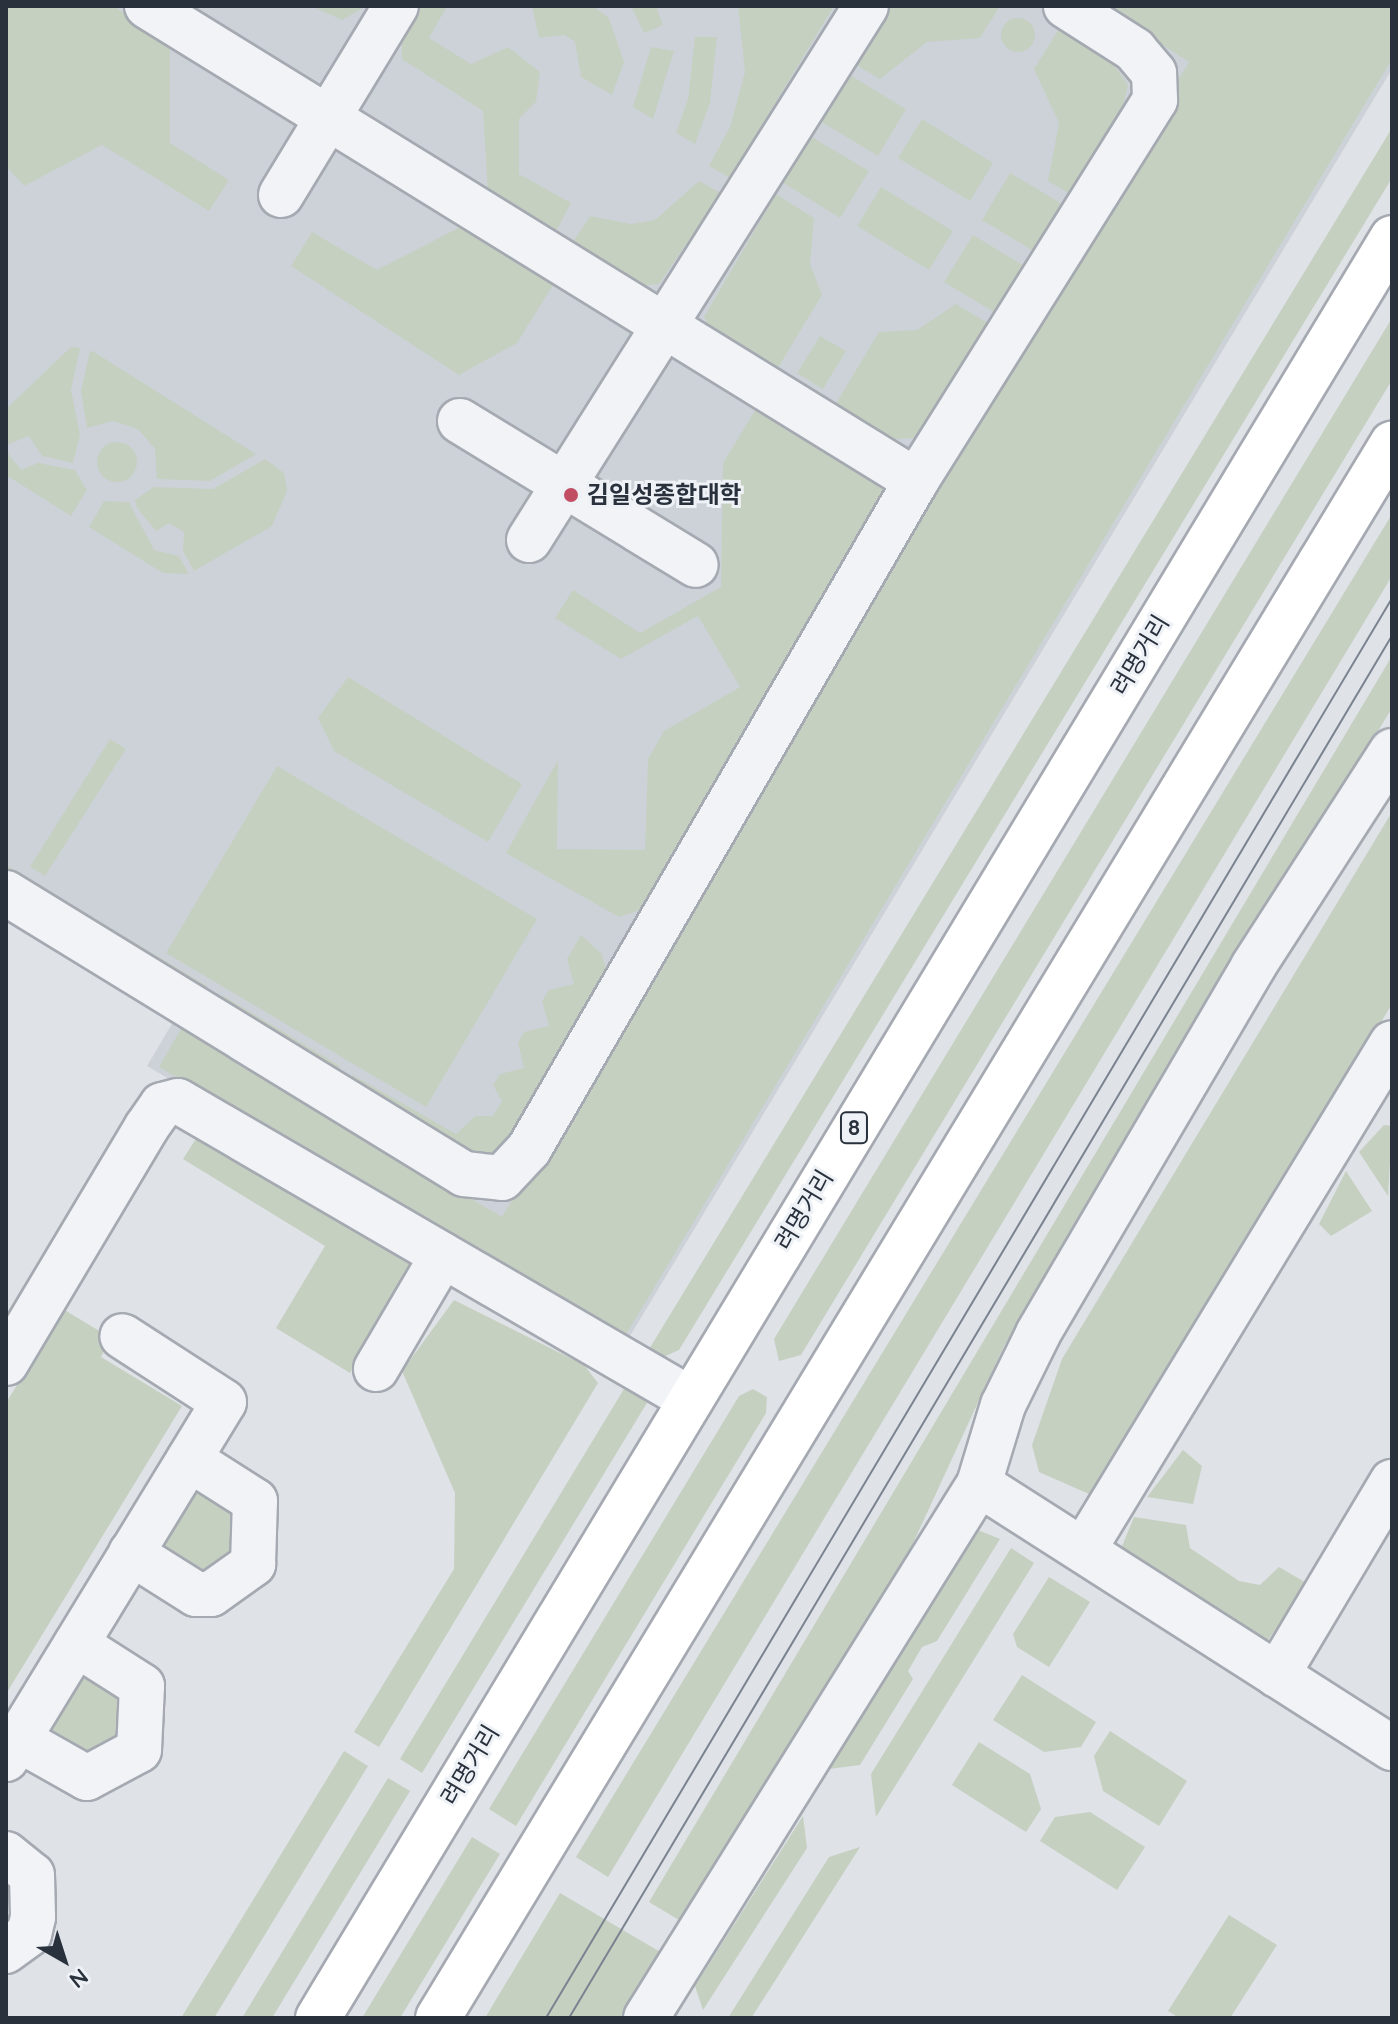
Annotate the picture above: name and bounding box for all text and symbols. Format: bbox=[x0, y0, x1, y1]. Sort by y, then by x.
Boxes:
place label: 김일성종합대학 bbox=[587, 481, 742, 509]
marker: 김일성종합대학 bbox=[562, 486, 580, 504]
street label: 려명거리 bbox=[1105, 610, 1175, 700]
road number: 8 bbox=[838, 1110, 870, 1146]
street label: 려명거리 bbox=[769, 1165, 839, 1255]
street label: 려명거리 bbox=[435, 1720, 505, 1810]
north arrow bbox=[24, 1920, 104, 2000]
text: N bbox=[64, 1963, 94, 1995]

